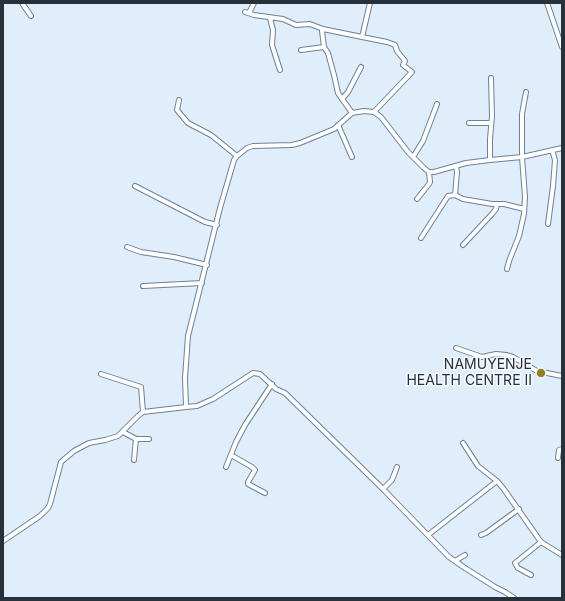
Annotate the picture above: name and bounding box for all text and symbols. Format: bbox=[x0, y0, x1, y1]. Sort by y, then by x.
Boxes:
place label: NAMUYENJE HEALTH CENTRE II bbox=[406, 357, 532, 390]
marker: NAMUYENJE HEALTH CENTRE II bbox=[535, 367, 547, 379]

